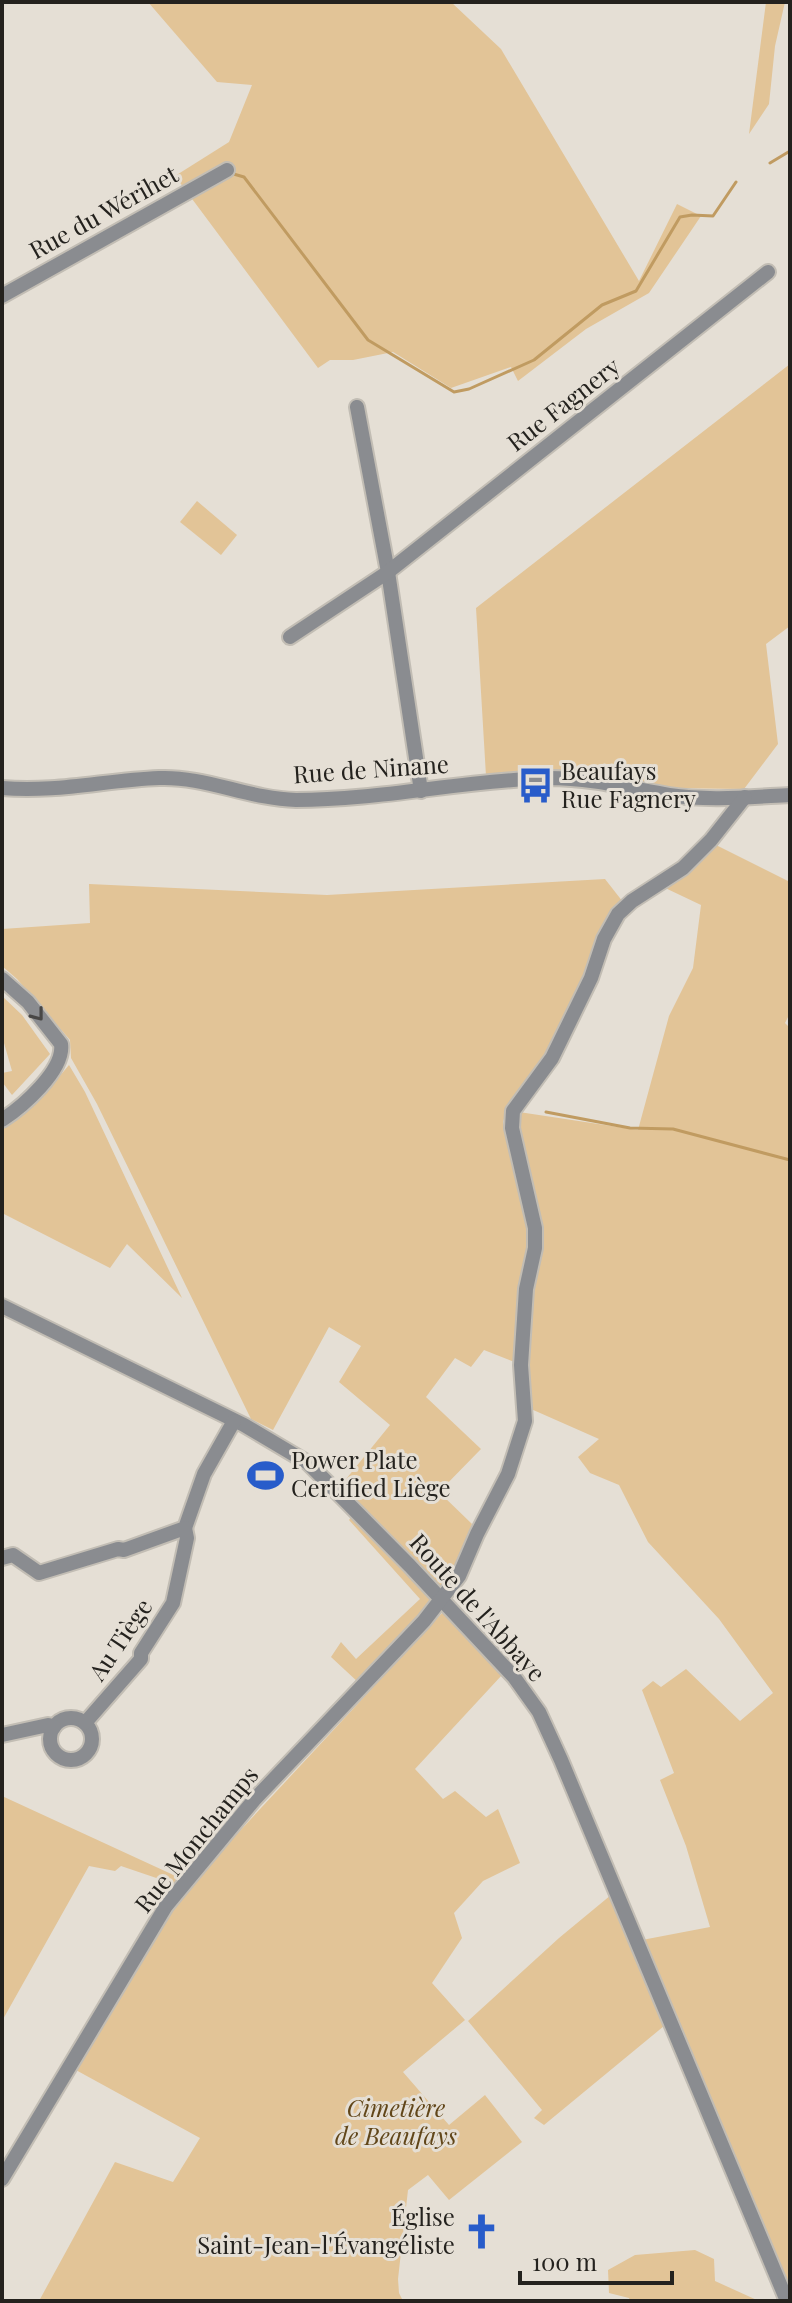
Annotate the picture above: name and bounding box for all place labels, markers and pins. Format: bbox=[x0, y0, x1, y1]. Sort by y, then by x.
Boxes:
place label: Beaufays Rue Fagnery bbox=[561, 754, 696, 814]
bus stop icon: Beaufays Rue Fagnery bbox=[516, 767, 554, 805]
place label: Power Plate Certified Liège bbox=[291, 1443, 451, 1503]
sports icon: Power Plate Certified Liège bbox=[246, 1456, 284, 1494]
place label: Église Saint-Jean-l'Évangéliste bbox=[197, 2200, 455, 2260]
church icon: Église Saint-Jean-l'Évangéliste bbox=[462, 2213, 500, 2251]

